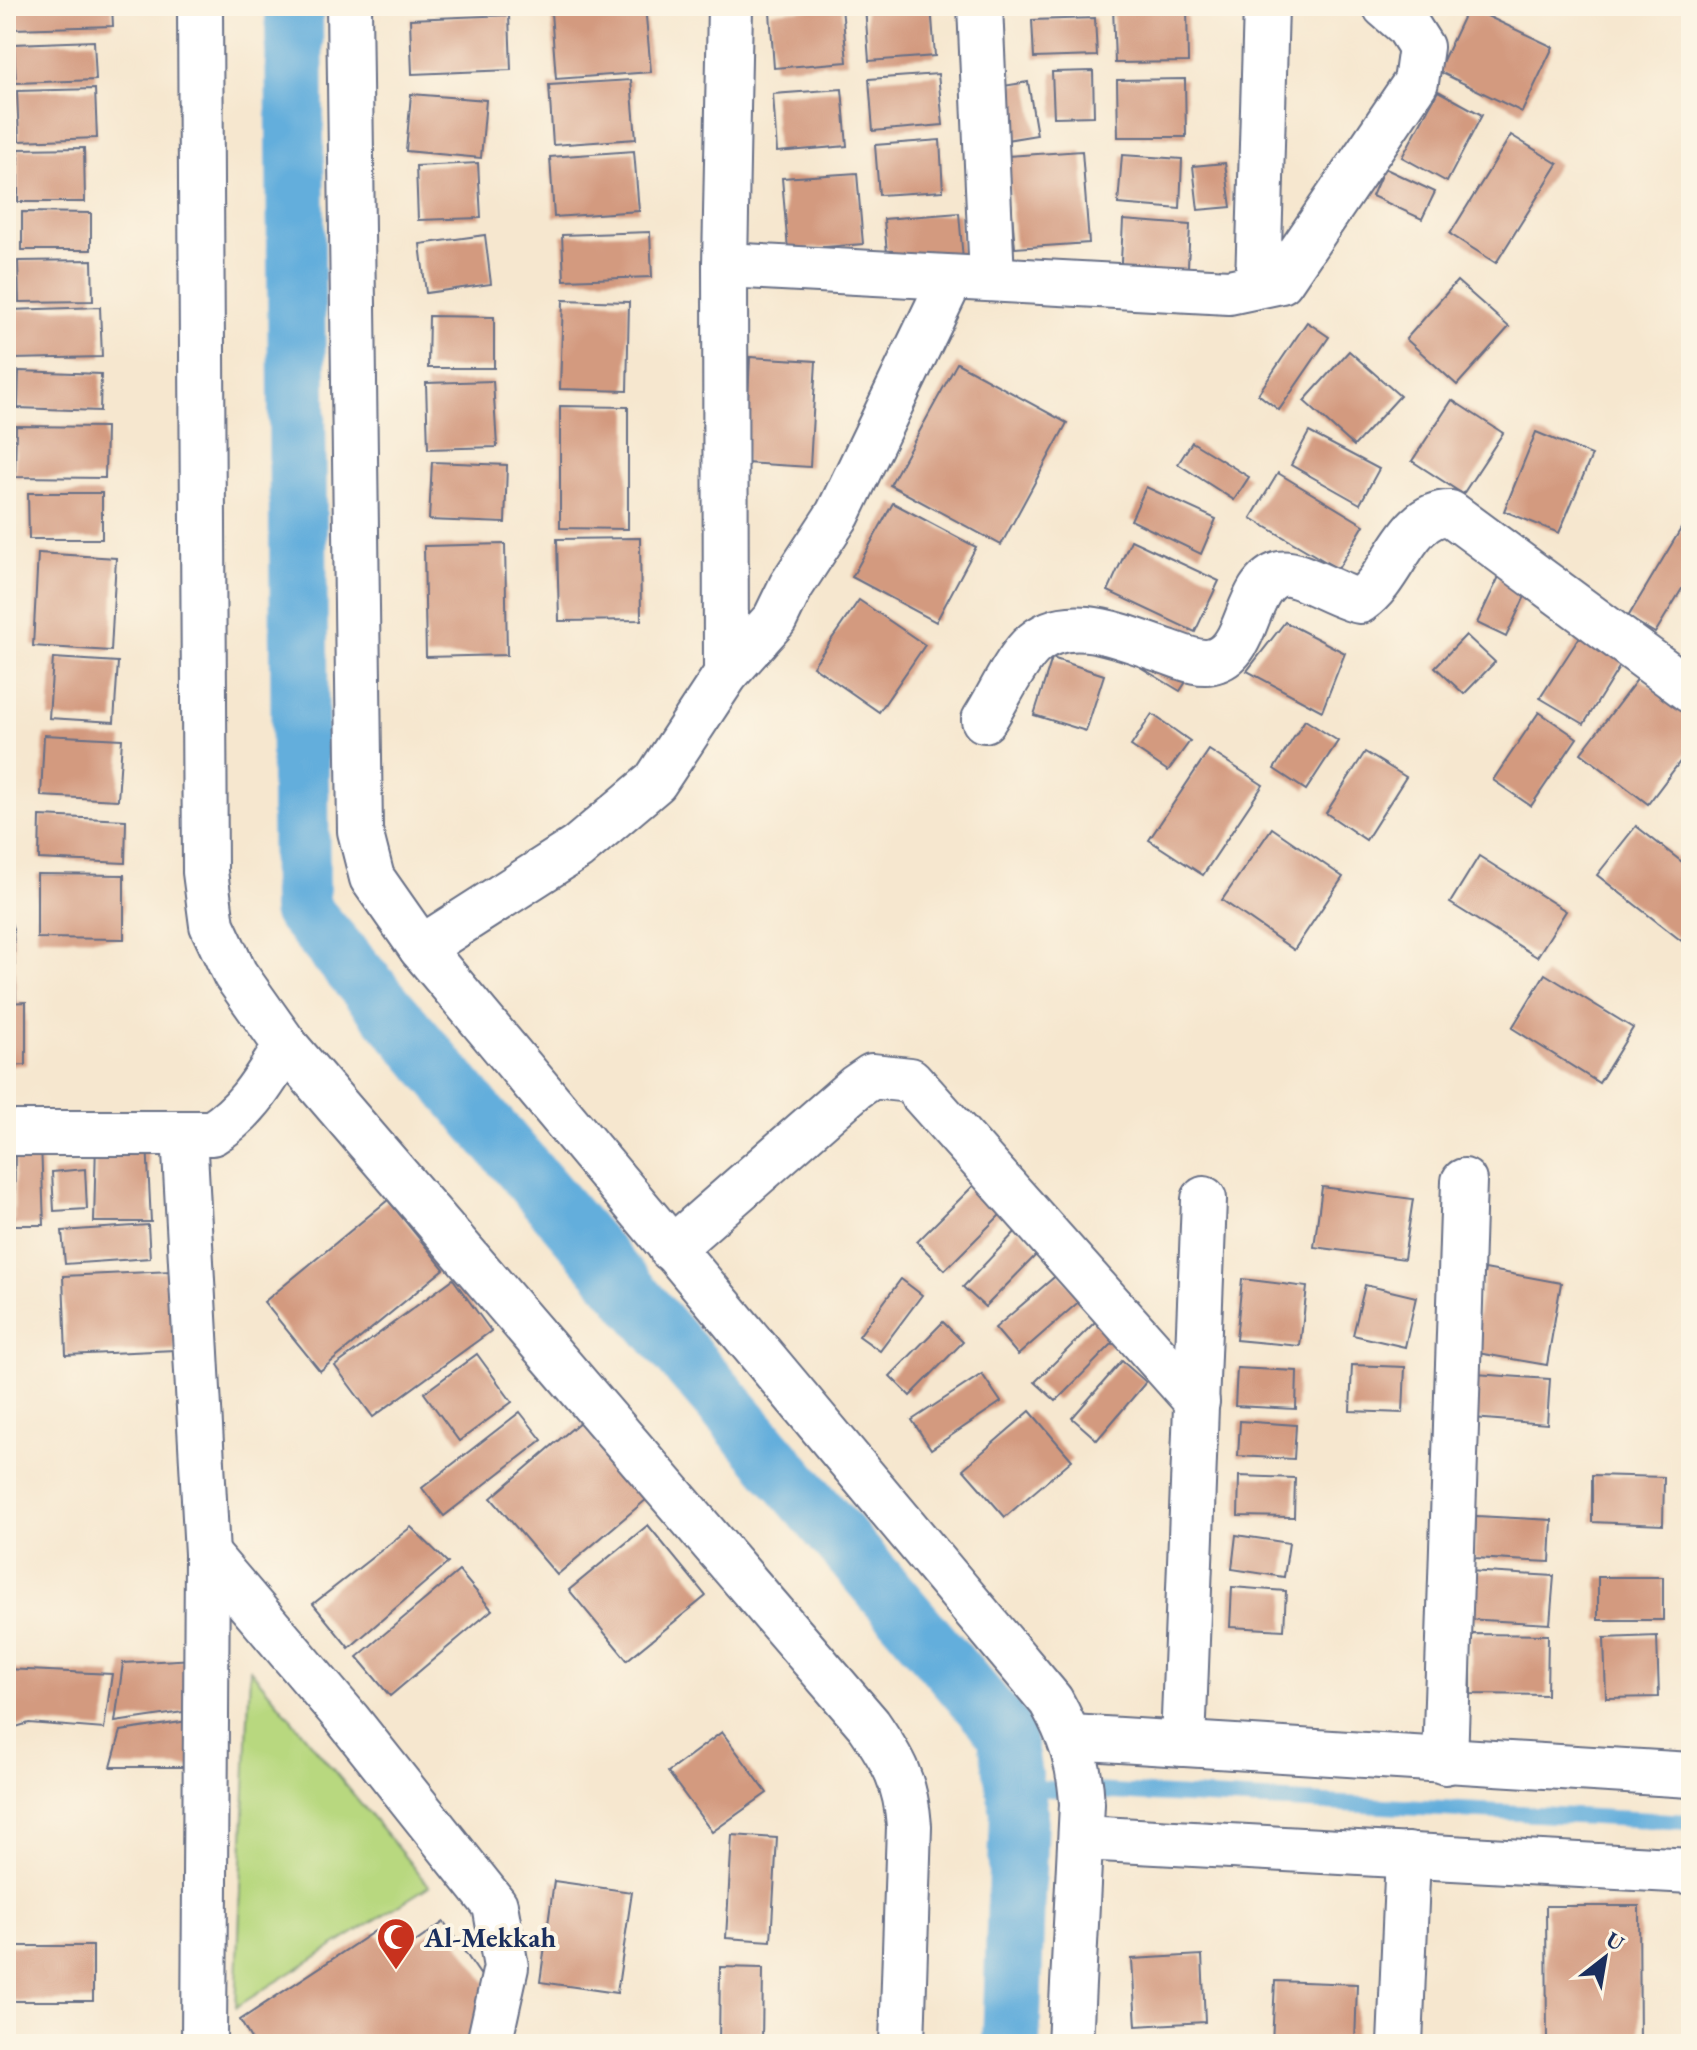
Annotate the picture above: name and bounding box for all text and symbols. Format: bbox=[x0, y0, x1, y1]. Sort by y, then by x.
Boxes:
mosque icon: Al-Mekkah bbox=[375, 1916, 417, 1971]
north arrow bbox=[1565, 1918, 1645, 1998]
place label: Al-Mekkah bbox=[423, 1919, 557, 1955]
text: U bbox=[1601, 1925, 1630, 1958]

